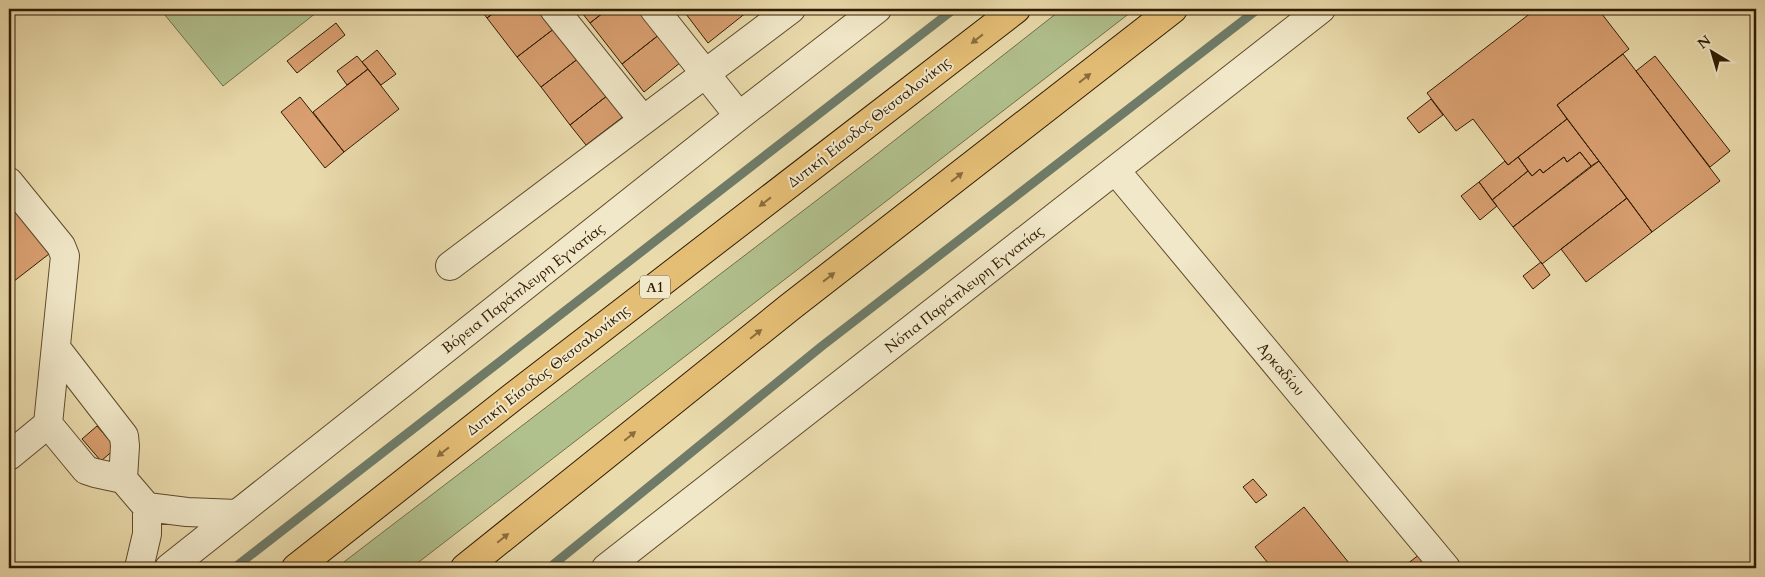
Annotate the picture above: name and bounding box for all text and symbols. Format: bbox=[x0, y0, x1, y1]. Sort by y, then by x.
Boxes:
north arrow bbox=[1688, 28, 1738, 78]
text: N bbox=[1694, 31, 1715, 53]
one-way arrow bbox=[971, 33, 984, 44]
street label: Δυτική Είσοδος Θεσσαλονίκης bbox=[783, 52, 955, 192]
one-way arrow bbox=[1078, 72, 1091, 83]
one-way arrow bbox=[950, 172, 963, 183]
one-way arrow bbox=[758, 197, 772, 207]
street label: Βόρεια Παράπλευρη Εγνατίας bbox=[437, 218, 609, 358]
street label: Νότια Παράπλευρη Εγνατίας bbox=[880, 220, 1048, 357]
one-way arrow bbox=[822, 272, 835, 283]
road number: Α1 bbox=[640, 276, 670, 298]
street label: Δυτική Είσοδος Θεσσαλονίκης bbox=[462, 300, 634, 440]
one-way arrow bbox=[750, 329, 763, 340]
street label: Αρκαδίου bbox=[1253, 338, 1309, 400]
one-way arrow bbox=[623, 431, 636, 442]
one-way arrow bbox=[437, 447, 450, 457]
one-way arrow bbox=[496, 532, 509, 543]

